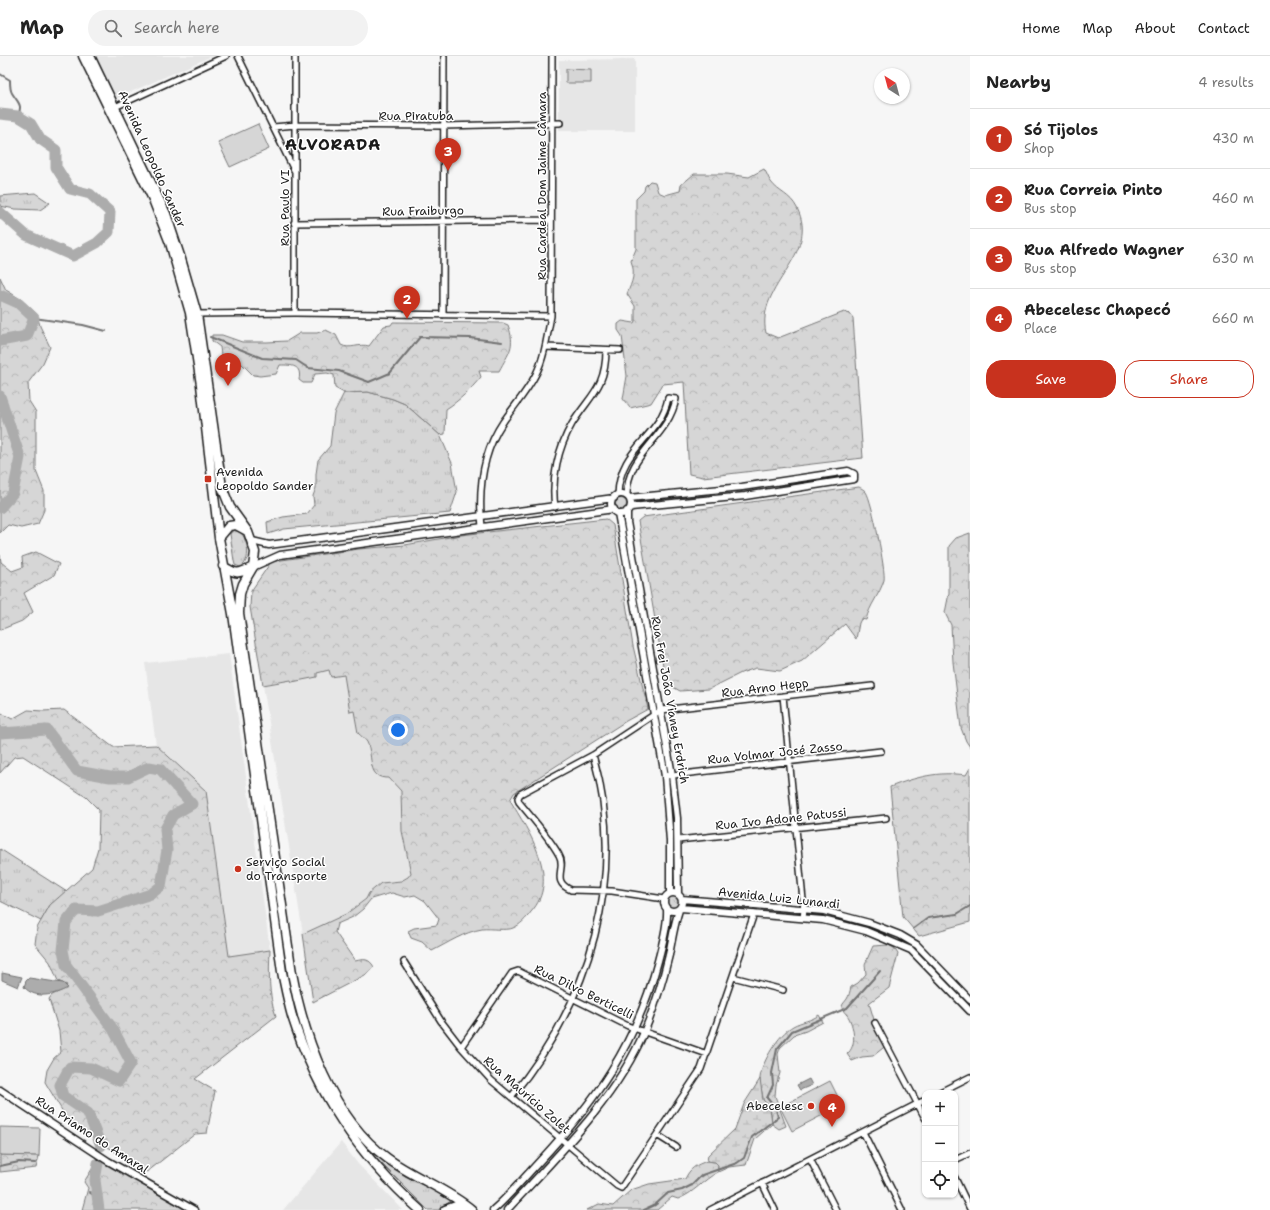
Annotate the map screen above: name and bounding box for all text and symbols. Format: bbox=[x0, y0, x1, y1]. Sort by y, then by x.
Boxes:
search box bbox=[88, 10, 368, 46]
text: Map bbox=[20, 15, 64, 40]
icon: search bbox=[102, 17, 124, 39]
text: Search here bbox=[134, 18, 220, 38]
text: Home bbox=[1022, 19, 1061, 37]
text: Map bbox=[1083, 19, 1113, 37]
text: About bbox=[1135, 19, 1176, 37]
text: Contact bbox=[1198, 19, 1250, 37]
north arrow bbox=[874, 68, 910, 104]
text: Nearby bbox=[986, 71, 1051, 93]
text: 4 results bbox=[1198, 74, 1254, 91]
street label: Avenida Leopoldo Sander bbox=[114, 88, 190, 230]
street label: Rua Cardeal Dom Jaime Câmara bbox=[534, 91, 550, 280]
street label: Rua Piratuba bbox=[379, 108, 454, 124]
text: Só Tijolos bbox=[1024, 120, 1098, 140]
text: 1 bbox=[996, 130, 1002, 147]
text: 430 m bbox=[1212, 130, 1254, 147]
district label: ALVORADA bbox=[285, 134, 381, 155]
pin: 3 bbox=[435, 138, 461, 171]
text: Shop bbox=[1024, 140, 1054, 157]
street label: Rua Paulo VI bbox=[277, 169, 293, 246]
text: Rua Correia Pinto bbox=[1024, 180, 1163, 200]
text: 2 bbox=[994, 190, 1004, 207]
text: 460 m bbox=[1212, 190, 1254, 207]
text: Bus stop bbox=[1024, 200, 1076, 217]
street label: Rua Fraiburgo bbox=[382, 202, 464, 220]
text: Rua Alfredo Wagner bbox=[1024, 240, 1184, 260]
text: 3 bbox=[994, 250, 1004, 267]
text: 630 m bbox=[1212, 250, 1254, 267]
text: Bus stop bbox=[1024, 260, 1076, 277]
pin: 2 bbox=[394, 286, 420, 319]
text: Abecelesc Chapecó bbox=[1024, 300, 1171, 320]
text: 4 bbox=[994, 310, 1004, 327]
text: 660 m bbox=[1212, 310, 1254, 327]
text: Place bbox=[1024, 320, 1057, 337]
pin: 1 bbox=[215, 353, 241, 386]
button: Save bbox=[986, 360, 1116, 398]
button: Share bbox=[1124, 360, 1254, 398]
place label: Avenida Leopoldo Sander bbox=[216, 464, 314, 494]
marker: Avenida Leopoldo Sander bbox=[203, 474, 213, 484]
street label: Rua Frei João Vianey Erdrich bbox=[647, 615, 693, 785]
street label: Rua Arno Hepp bbox=[721, 675, 810, 701]
your location bbox=[388, 720, 408, 740]
street label: Rua Volmar José Zasso bbox=[707, 738, 843, 768]
street label: Rua Ivo Adone Patussi bbox=[715, 804, 847, 834]
place label: Serviço Social do Transporte bbox=[246, 854, 328, 884]
marker: Serviço Social do Transporte bbox=[233, 864, 243, 874]
street label: Avenida Luiz Lunardi bbox=[717, 884, 841, 912]
street label: Rua Dilvo Berticelli bbox=[532, 961, 636, 1023]
street label: Rua Maurício Zolet bbox=[480, 1053, 574, 1137]
map controls bbox=[922, 1090, 958, 1198]
button: + bbox=[922, 1090, 958, 1126]
street label: Rua Priamo do Amaral bbox=[32, 1092, 152, 1178]
pin: 4 bbox=[819, 1094, 845, 1127]
place label: Abecelesc bbox=[746, 1098, 803, 1114]
marker: Abecelesc bbox=[806, 1101, 816, 1111]
button: − bbox=[922, 1126, 958, 1162]
button: locate bbox=[922, 1162, 958, 1198]

